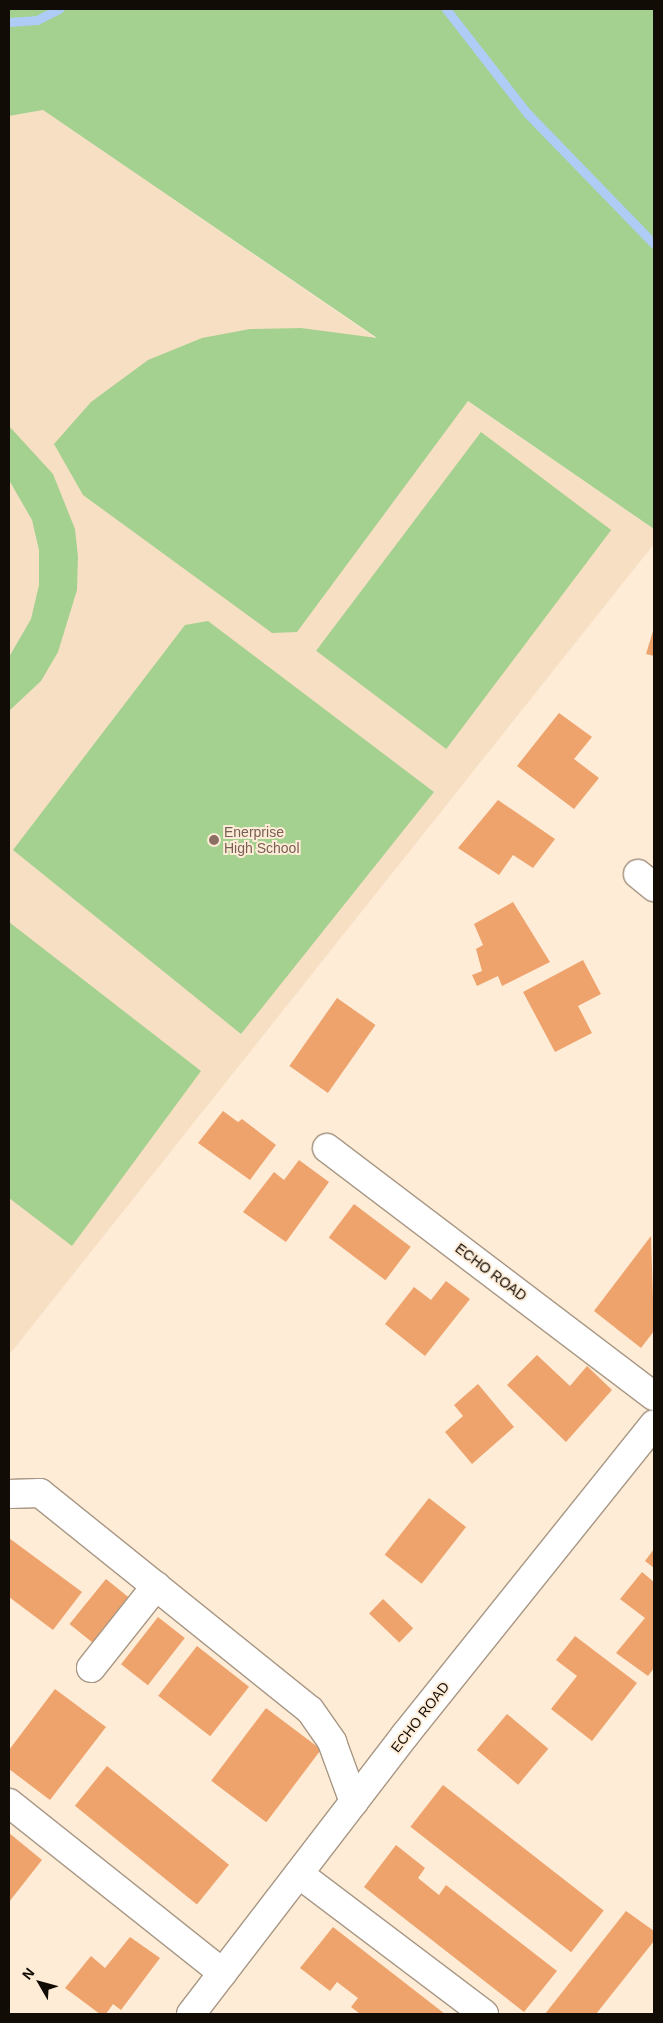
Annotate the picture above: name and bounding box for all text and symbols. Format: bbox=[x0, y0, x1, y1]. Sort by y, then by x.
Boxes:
place label: Enerprise High School bbox=[224, 824, 299, 856]
marker: Enerprise High School bbox=[208, 834, 220, 846]
street label: ECHO ROAD bbox=[452, 1240, 530, 1304]
street label: ECHO ROAD bbox=[387, 1678, 453, 1756]
north arrow bbox=[15, 1958, 65, 2008]
text: N bbox=[19, 1965, 38, 1983]

